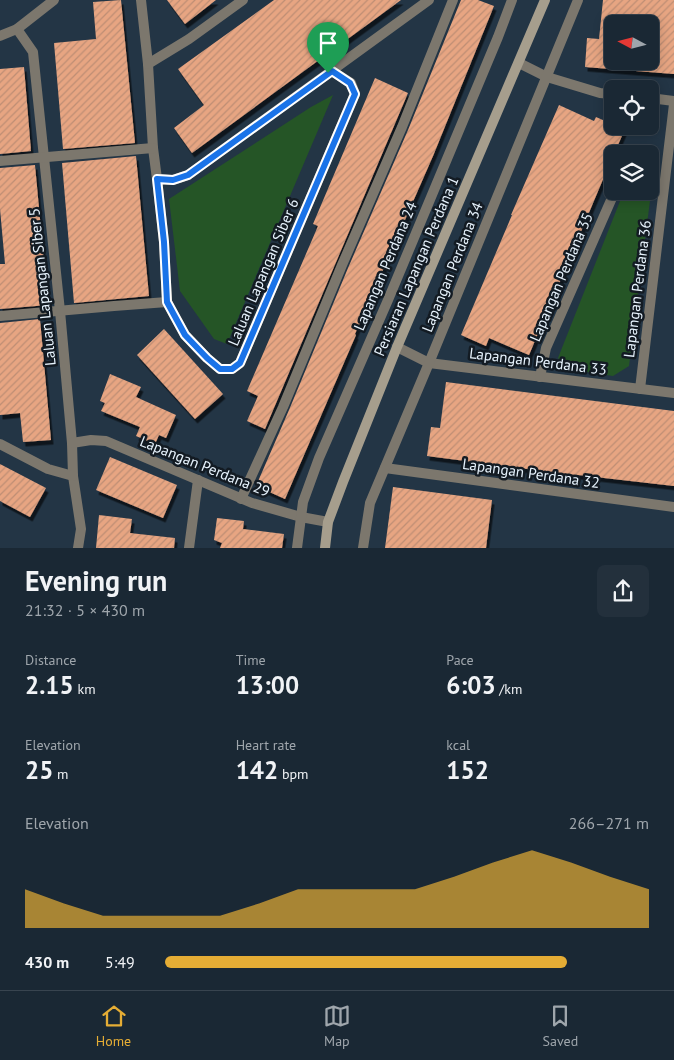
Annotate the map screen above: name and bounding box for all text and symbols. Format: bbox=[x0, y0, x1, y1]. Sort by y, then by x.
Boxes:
north arrow bbox=[604, 15, 659, 70]
map controls bbox=[604, 15, 659, 200]
pin bbox=[307, 22, 349, 73]
icon: arrive bbox=[314, 29, 342, 57]
button: locate bbox=[604, 80, 659, 135]
button: layers bbox=[604, 145, 659, 200]
street label: Persiaran Lapangan Perdana 1 bbox=[369, 173, 463, 359]
street label: Laluan Lapangan Siber 6 bbox=[223, 195, 303, 349]
street label: Lapangan Perdana 24 bbox=[349, 199, 421, 333]
street label: Lapangan Perdana 34 bbox=[417, 199, 487, 335]
street label: Laluan Lapangan Siber 5 bbox=[24, 207, 60, 367]
street label: Lapangan Perdana 35 bbox=[525, 210, 597, 344]
street label: Lapangan Perdana 36 bbox=[619, 219, 655, 359]
street label: Lapangan Perdana 33 bbox=[468, 343, 608, 379]
street label: Lapangan Perdana 29 bbox=[137, 431, 273, 501]
street label: Lapangan Perdana 32 bbox=[461, 454, 601, 492]
text: Evening run bbox=[25, 562, 167, 599]
button: share bbox=[597, 565, 649, 617]
text: 21:32 · 5 × 430 m bbox=[25, 600, 145, 620]
text: Distance bbox=[25, 651, 76, 669]
text: Time bbox=[236, 651, 266, 669]
text: Pace bbox=[446, 651, 474, 669]
text: 2.15 bbox=[25, 669, 74, 701]
text: 13:00 bbox=[236, 669, 299, 701]
text: 6:03 bbox=[446, 669, 496, 701]
text: km bbox=[74, 680, 96, 698]
text: /km bbox=[496, 680, 522, 698]
text: Elevation bbox=[25, 736, 81, 754]
text: Heart rate bbox=[236, 736, 296, 754]
text: kcal bbox=[446, 736, 470, 754]
text: 25 bbox=[25, 754, 53, 786]
text: 142 bbox=[236, 754, 278, 786]
text: 152 bbox=[446, 754, 489, 786]
text: m bbox=[53, 765, 68, 783]
text: bpm bbox=[278, 765, 308, 783]
text: Elevation bbox=[25, 813, 89, 833]
text: 266–271 m bbox=[569, 813, 649, 833]
text: 430 m bbox=[25, 952, 69, 972]
text: 5:49 bbox=[105, 952, 135, 972]
tab: Home bbox=[96, 1002, 131, 1050]
tab: Map bbox=[323, 1002, 351, 1050]
tab: Saved bbox=[543, 1002, 578, 1050]

